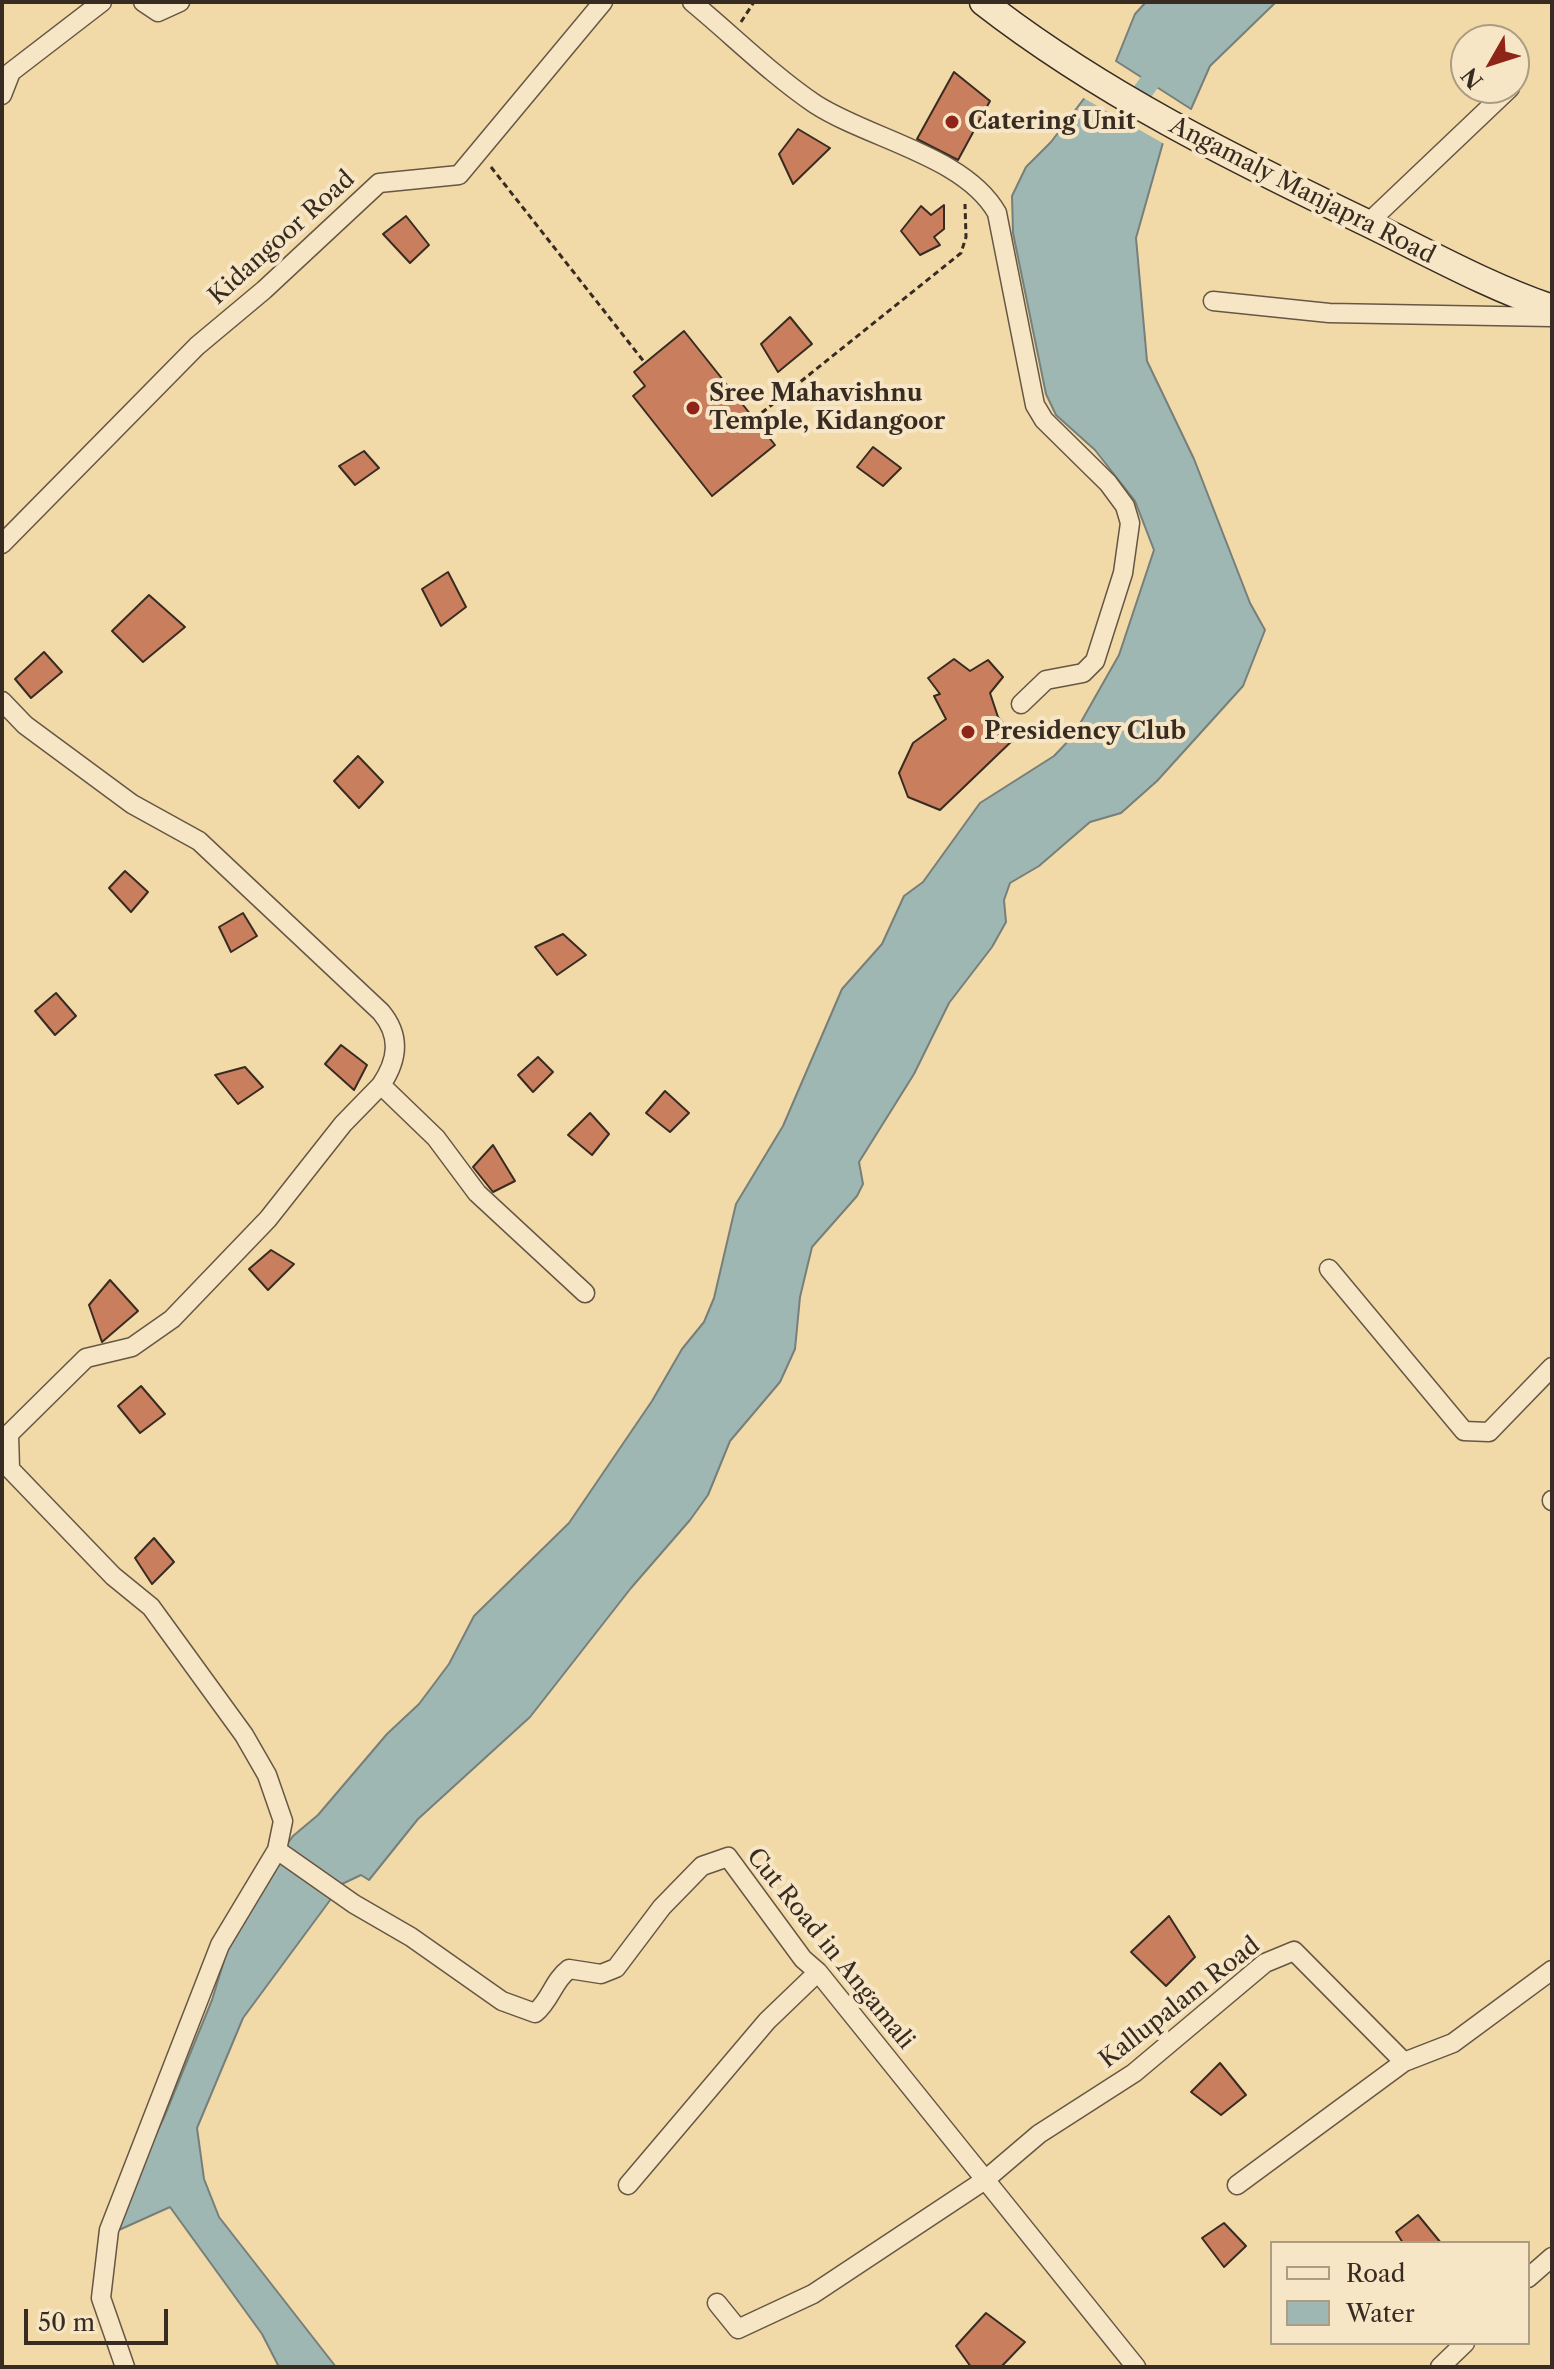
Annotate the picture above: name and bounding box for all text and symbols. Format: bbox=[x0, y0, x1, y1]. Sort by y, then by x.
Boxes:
north arrow bbox=[1450, 24, 1530, 104]
text: N bbox=[1456, 62, 1489, 94]
place label: Catering Unit bbox=[968, 108, 1135, 136]
street label: Angamaly Manjapra Road bbox=[1164, 111, 1440, 271]
marker: Catering Unit bbox=[943, 113, 961, 131]
street label: Kidangoor Road bbox=[203, 165, 361, 311]
place label: Sree Mahavishnu Temple, Kidangoor bbox=[709, 380, 945, 436]
marker: Sree Mahavishnu Temple, Kidangoor bbox=[684, 399, 702, 417]
place label: Presidency Club bbox=[984, 718, 1186, 746]
marker: Presidency Club bbox=[959, 723, 977, 741]
street label: Cut Road in Angamali bbox=[740, 1843, 920, 2055]
street label: Kallupalam Road bbox=[1094, 1931, 1266, 2075]
legend bbox=[1270, 2241, 1530, 2345]
text: Road bbox=[1346, 2259, 1405, 2288]
scale bar bbox=[28, 2293, 172, 2343]
text: Water bbox=[1346, 2299, 1415, 2328]
text: 50 m bbox=[38, 2308, 95, 2337]

